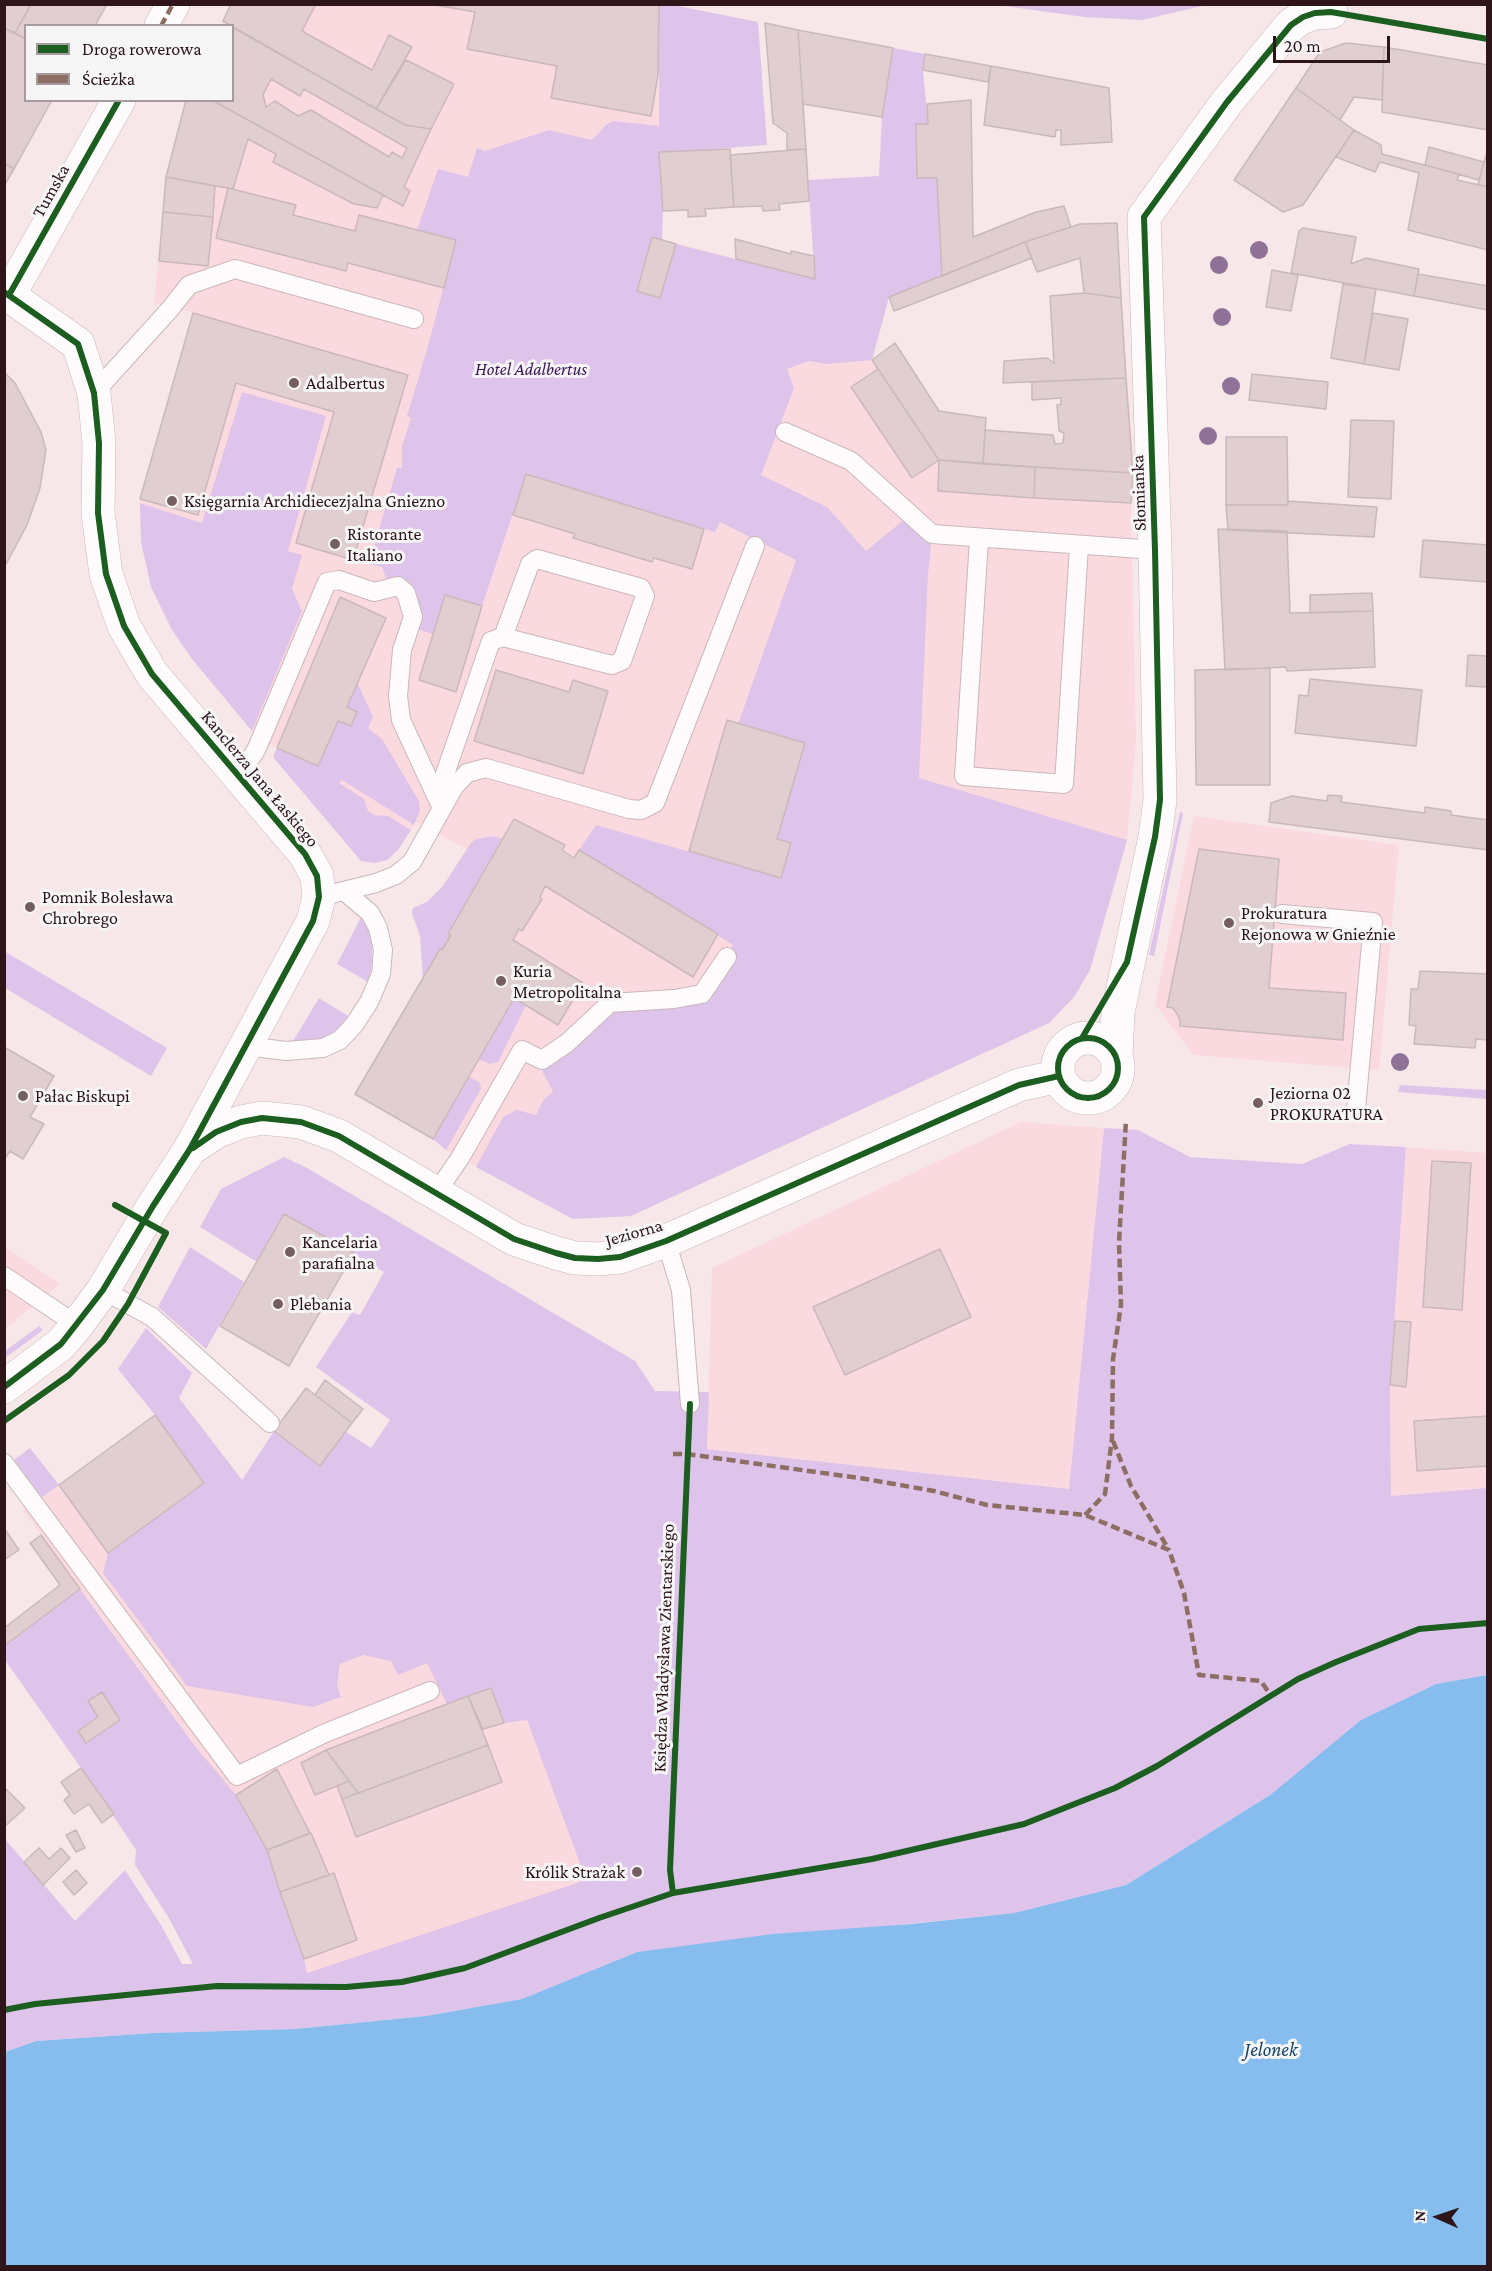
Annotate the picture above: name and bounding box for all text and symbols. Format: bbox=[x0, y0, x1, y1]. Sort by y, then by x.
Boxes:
legend bbox=[24, 24, 234, 102]
scale bar bbox=[1276, 24, 1393, 62]
text: 20 m bbox=[1284, 36, 1321, 56]
text: Droga rowerowa bbox=[82, 39, 202, 59]
text: Ścieżka bbox=[82, 69, 135, 89]
street label: Tumska bbox=[28, 161, 74, 221]
park label: Hotel Adalbertus bbox=[475, 358, 587, 380]
place label: Adalbertus bbox=[306, 372, 385, 394]
marker: Adalbertus bbox=[287, 376, 301, 390]
street label: Słomianka bbox=[1127, 455, 1151, 531]
place label: Księgarnia Archidiecezjalna Gniezno bbox=[184, 490, 445, 512]
marker: Księgarnia Archidiecezjalna Gniezno bbox=[165, 494, 179, 508]
place label: Ristorante Italiano bbox=[347, 523, 421, 566]
marker: Ristorante Italiano bbox=[328, 537, 342, 551]
street label: Kanclerza Jana Łaskiego bbox=[196, 706, 324, 852]
place label: Pomnik Bolesława Chrobrego bbox=[42, 886, 173, 928]
marker: Pomnik Bolesława Chrobrego bbox=[23, 900, 37, 914]
place label: Prokuratura Rejonowa w Gnieźnie bbox=[1241, 902, 1396, 944]
marker: Prokuratura Rejonowa w Gnieźnie bbox=[1222, 916, 1236, 930]
place label: Kuria Metropolitalna bbox=[513, 960, 621, 1002]
marker: Kuria Metropolitalna bbox=[494, 974, 508, 988]
place label: Jeziorna 02 PROKURATURA bbox=[1270, 1082, 1383, 1124]
place label: Pałac Biskupi bbox=[35, 1085, 130, 1107]
marker: Pałac Biskupi bbox=[16, 1089, 30, 1103]
marker: Jeziorna 02 PROKURATURA bbox=[1251, 1096, 1265, 1110]
street label: Jeziorna bbox=[603, 1215, 665, 1251]
place label: Kancelaria parafialna bbox=[302, 1231, 378, 1274]
marker: Kancelaria parafialna bbox=[283, 1245, 297, 1259]
place label: Plebania bbox=[290, 1293, 352, 1315]
marker: Plebania bbox=[271, 1297, 285, 1311]
street label: Księdza Władysława Zientarskiego bbox=[649, 1523, 679, 1773]
place label: Królik Strażak bbox=[525, 1861, 625, 1883]
marker: Królik Strażak bbox=[630, 1865, 644, 1879]
water label: Jelonek bbox=[1244, 2038, 1298, 2062]
north arrow bbox=[1408, 2187, 1468, 2247]
text: N bbox=[1411, 2210, 1428, 2222]

